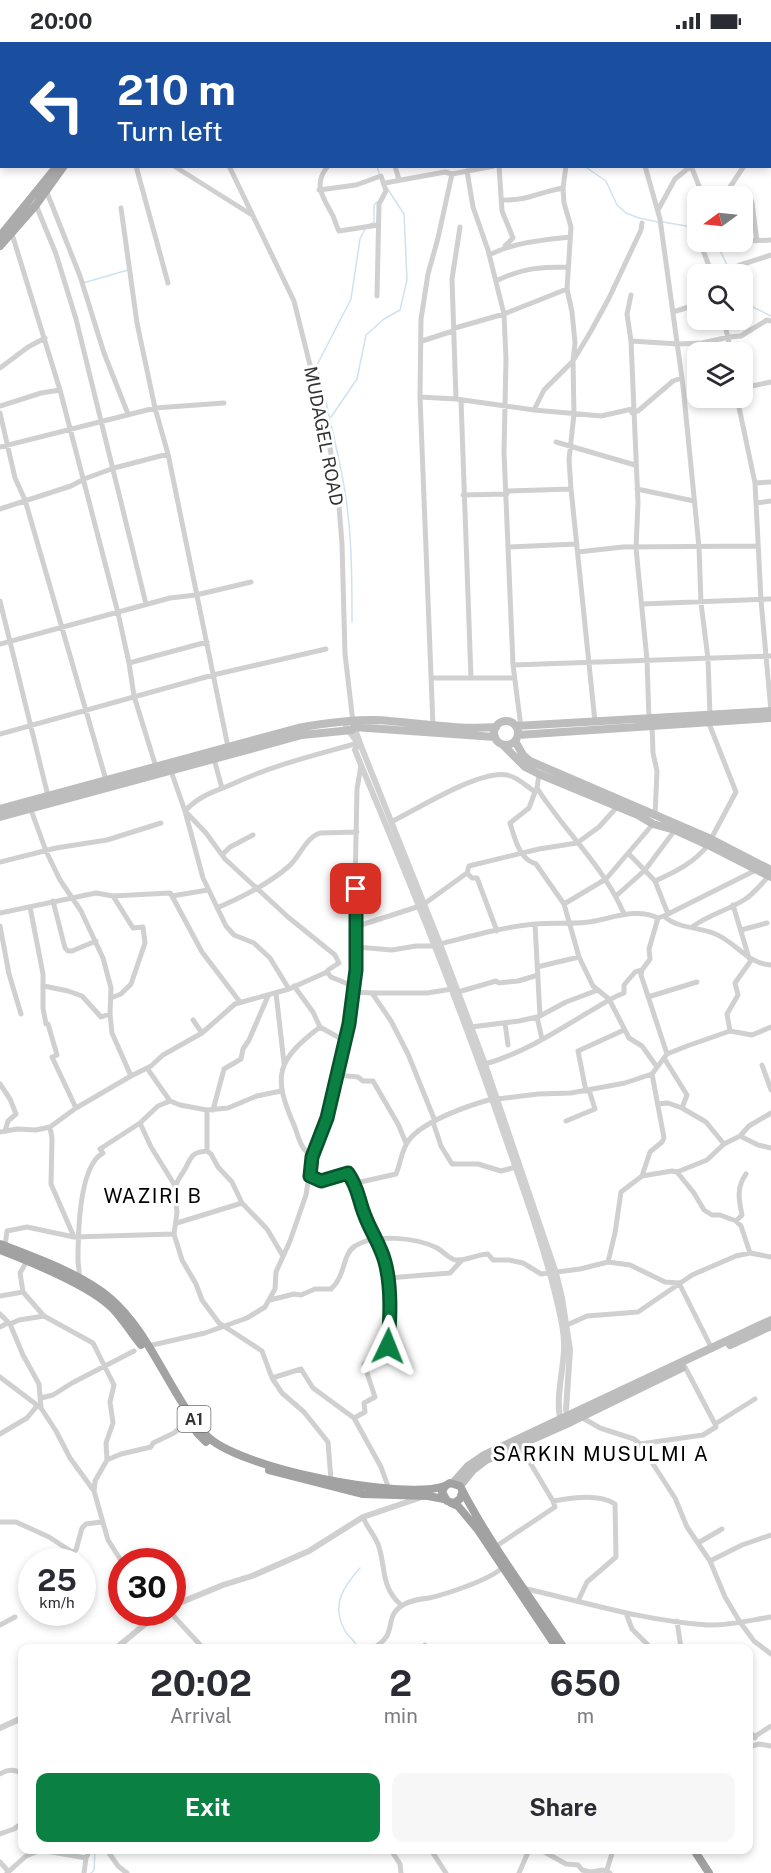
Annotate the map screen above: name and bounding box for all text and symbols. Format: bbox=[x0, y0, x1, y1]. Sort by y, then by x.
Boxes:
text: 20:00 bbox=[30, 8, 92, 34]
text: 210 m bbox=[117, 65, 236, 114]
icon: left bbox=[18, 66, 96, 144]
text: Turn left bbox=[117, 115, 223, 147]
north arrow bbox=[687, 186, 753, 252]
map controls bbox=[687, 186, 753, 408]
button: search bbox=[687, 264, 753, 330]
button: layers bbox=[687, 342, 753, 408]
street label: MUDAGEL ROAD bbox=[300, 364, 348, 508]
pin bbox=[330, 863, 381, 914]
icon: arrive bbox=[339, 872, 372, 905]
district label: WAZIRI B bbox=[104, 1184, 202, 1208]
position arrow bbox=[356, 1314, 420, 1378]
road number: A1 bbox=[178, 1406, 210, 1432]
district label: SARKIN MUSULMI A bbox=[492, 1442, 710, 1466]
speed limit sign: 30 bbox=[108, 1548, 186, 1626]
text: 25 bbox=[37, 1562, 77, 1598]
text: km/h bbox=[39, 1594, 75, 1611]
text: 20:02 bbox=[150, 1662, 252, 1704]
text: 2 bbox=[389, 1662, 412, 1704]
text: 650 bbox=[550, 1662, 621, 1704]
text: Arrival bbox=[170, 1704, 232, 1728]
text: min bbox=[384, 1704, 418, 1728]
text: m bbox=[577, 1704, 594, 1728]
button: Exit bbox=[36, 1773, 380, 1842]
button: Share bbox=[392, 1773, 735, 1842]

